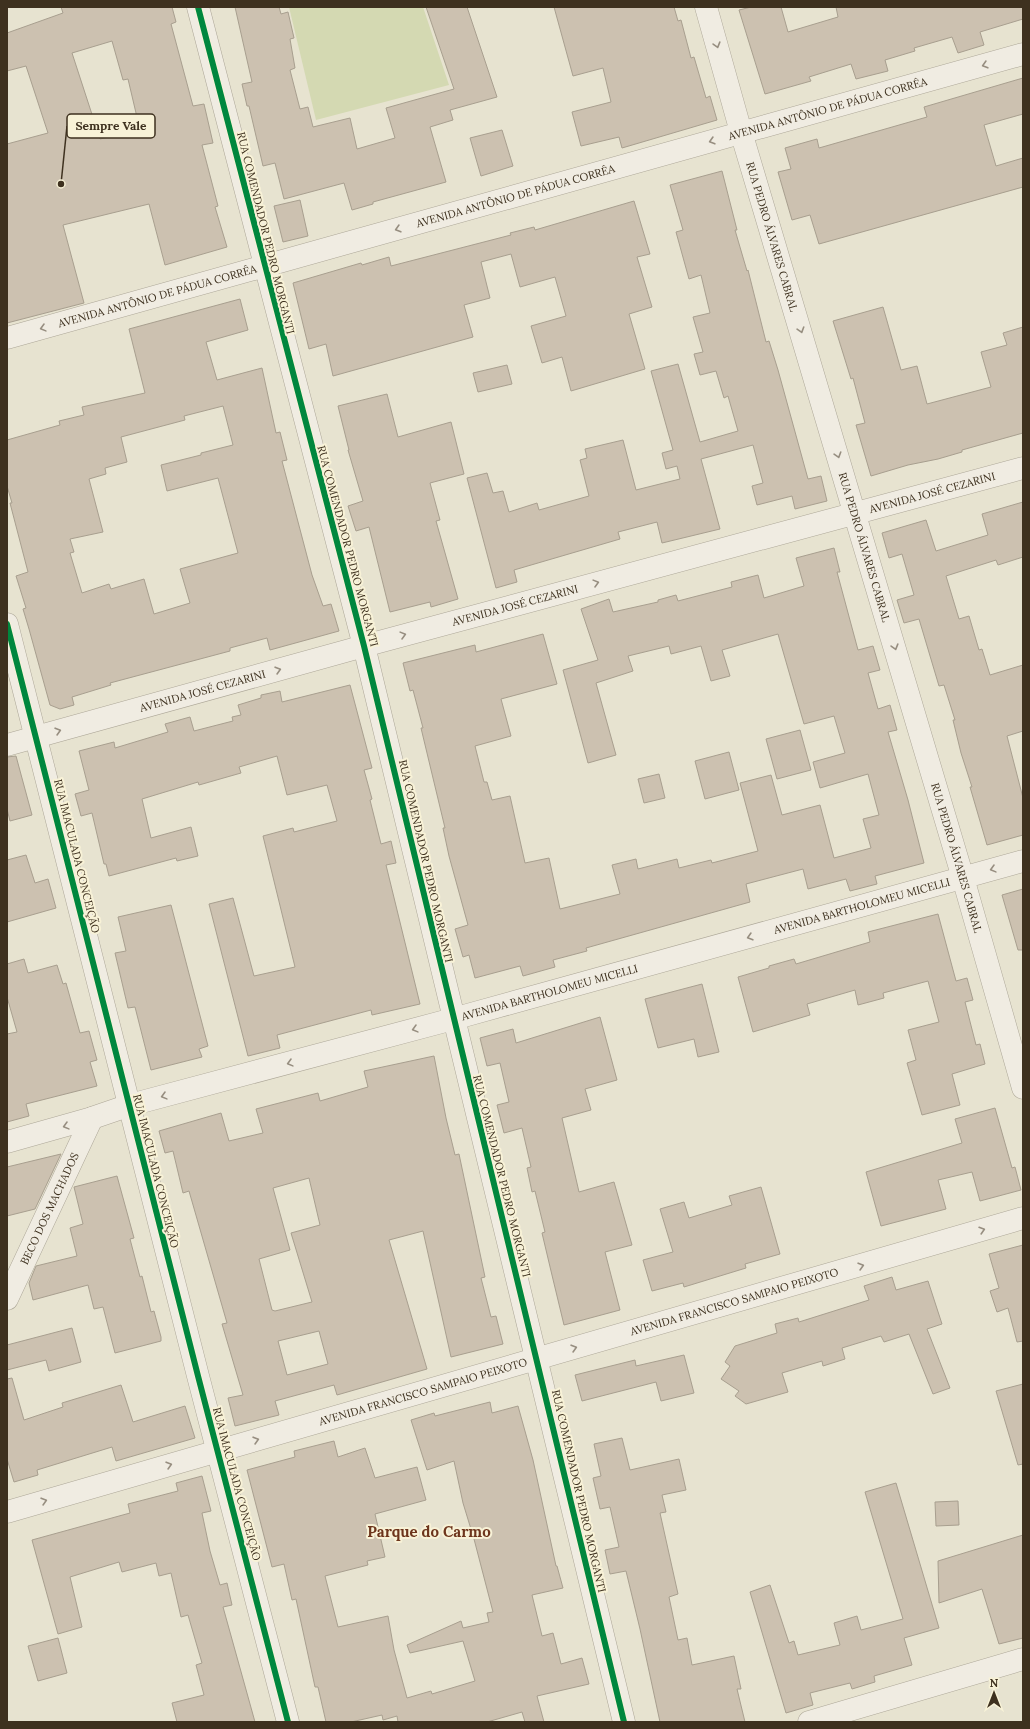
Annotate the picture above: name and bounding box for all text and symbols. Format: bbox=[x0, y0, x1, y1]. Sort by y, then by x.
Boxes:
one-way arrow bbox=[712, 41, 721, 48]
one-way arrow bbox=[982, 60, 989, 68]
street label: AVENIDA ANTÔNIO DE PÁDUA CORRÊA bbox=[726, 74, 930, 143]
callout: Sempre Vale bbox=[67, 114, 155, 138]
text: Sempre Vale bbox=[75, 118, 147, 133]
street label: RUA COMENDADOR PEDRO MORGANTI bbox=[234, 130, 298, 336]
one-way arrow bbox=[709, 136, 716, 145]
street label: RUA PEDRO ÁLVARES CABRAL bbox=[743, 160, 801, 314]
street label: AVENIDA ANTÔNIO DE PÁDUA CORRÊA bbox=[414, 161, 618, 231]
one-way arrow bbox=[395, 224, 402, 233]
street label: AVENIDA ANTÔNIO DE PÁDUA CORRÊA bbox=[55, 261, 259, 331]
one-way arrow bbox=[40, 323, 47, 331]
one-way arrow bbox=[796, 327, 805, 334]
street label: RUA COMENDADOR PEDRO MORGANTI bbox=[314, 444, 382, 649]
one-way arrow bbox=[833, 451, 842, 458]
street label: AVENIDA JOSÉ CEZARINI bbox=[867, 469, 997, 517]
street label: RUA PEDRO ÁLVARES CABRAL bbox=[836, 471, 894, 624]
one-way arrow bbox=[592, 579, 599, 588]
street label: AVENIDA JOSÉ CEZARINI bbox=[450, 581, 580, 629]
one-way arrow bbox=[399, 631, 406, 640]
one-way arrow bbox=[890, 643, 899, 650]
one-way arrow bbox=[274, 666, 281, 675]
street label: AVENIDA JOSÉ CEZARINI bbox=[137, 667, 267, 715]
one-way arrow bbox=[54, 727, 61, 736]
street label: RUA COMENDADOR PEDRO MORGANTI bbox=[396, 758, 456, 964]
street label: RUA IMACULADA CONCEIÇÃO bbox=[51, 777, 103, 935]
street label: RUA PEDRO ÁLVARES CABRAL bbox=[928, 781, 985, 935]
one-way arrow bbox=[990, 864, 997, 873]
street label: AVENIDA BARTHOLOMEU MICELLI bbox=[771, 874, 952, 937]
one-way arrow bbox=[747, 932, 753, 940]
street label: AVENIDA BARTHOLOMEU MICELLI bbox=[459, 961, 640, 1024]
one-way arrow bbox=[412, 1024, 419, 1033]
one-way arrow bbox=[286, 1058, 293, 1067]
street label: RUA COMENDADOR PEDRO MORGANTI bbox=[470, 1073, 534, 1279]
street label: RUA IMACULADA CONCEIÇÃO bbox=[130, 1092, 182, 1250]
one-way arrow bbox=[161, 1092, 167, 1100]
one-way arrow bbox=[63, 1121, 70, 1130]
street label: BECO DOS MACHADOS bbox=[17, 1150, 82, 1267]
one-way arrow bbox=[978, 1226, 985, 1235]
one-way arrow bbox=[857, 1262, 864, 1270]
street label: AVENIDA FRANCISCO SAMPAIO PEIXOTO bbox=[627, 1265, 840, 1339]
one-way arrow bbox=[570, 1344, 577, 1353]
street label: AVENIDA FRANCISCO SAMPAIO PEIXOTO bbox=[316, 1355, 529, 1429]
street label: RUA COMENDADOR PEDRO MORGANTI bbox=[549, 1388, 609, 1594]
street label: RUA IMACULADA CONCEIÇÃO bbox=[210, 1406, 264, 1563]
one-way arrow bbox=[252, 1436, 259, 1444]
one-way arrow bbox=[166, 1461, 173, 1470]
one-way arrow bbox=[41, 1497, 48, 1506]
district label: Parque do Carmo bbox=[367, 1522, 491, 1541]
north arrow bbox=[974, 1673, 1014, 1713]
text: N bbox=[990, 1676, 999, 1690]

